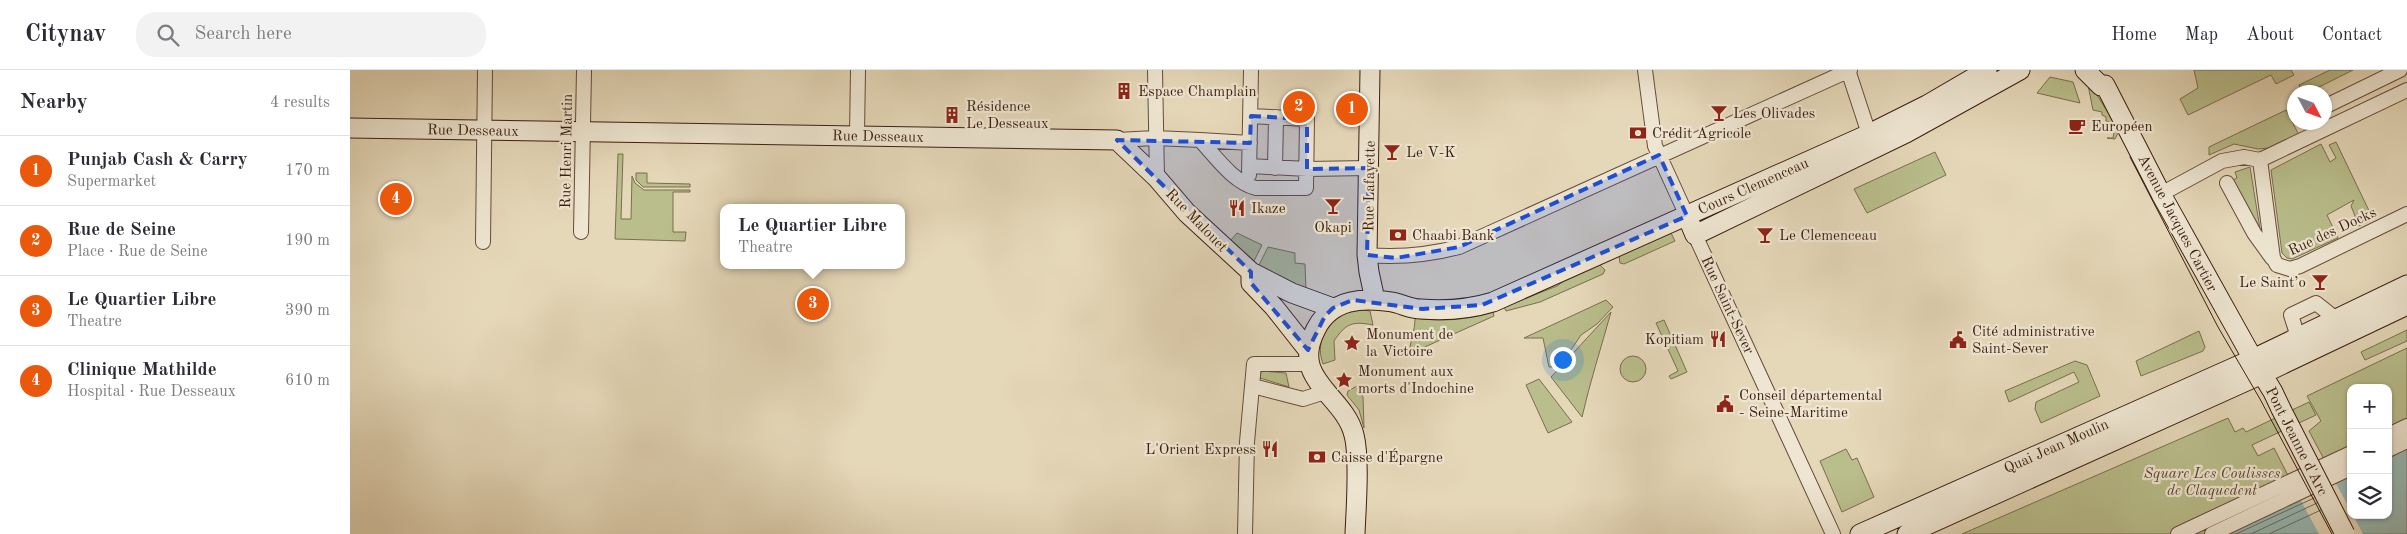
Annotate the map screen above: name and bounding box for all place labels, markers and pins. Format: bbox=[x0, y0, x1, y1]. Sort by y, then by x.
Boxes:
building icon: Espace Champlain bbox=[1114, 81, 1134, 101]
place label: Espace Champlain bbox=[1138, 85, 1257, 100]
pin: 2 bbox=[1283, 88, 1315, 126]
pin: 1 bbox=[1336, 90, 1368, 128]
place label: Résidence Le Desseaux bbox=[966, 100, 1049, 132]
bar icon: Les Olivades bbox=[1709, 103, 1729, 123]
building icon: Résidence Le Desseaux bbox=[942, 105, 962, 125]
place label: Les Olivades bbox=[1733, 107, 1815, 122]
cafe icon: Européen bbox=[2067, 116, 2087, 136]
place label: Européen bbox=[2091, 120, 2153, 135]
bank icon: Crédit Agricole bbox=[1628, 123, 1648, 143]
place label: Crédit Agricole bbox=[1652, 127, 1751, 142]
bar icon: Le V-K bbox=[1382, 142, 1402, 162]
place label: Le V-K bbox=[1406, 146, 1456, 161]
pin: 4 bbox=[380, 180, 412, 218]
bar icon: Okapi bbox=[1323, 196, 1343, 216]
restaurant icon: Ikaze bbox=[1227, 198, 1247, 218]
place label: Ikaze bbox=[1251, 202, 1286, 217]
place label: Okapi bbox=[1314, 221, 1352, 236]
bank icon: Chaabi Bank bbox=[1388, 225, 1408, 245]
bar icon: Le Clemenceau bbox=[1755, 225, 1775, 245]
place label: Chaabi Bank bbox=[1412, 229, 1495, 244]
place label: Le Clemenceau bbox=[1779, 229, 1877, 244]
bar icon: Le Saint’o bbox=[2310, 272, 2330, 292]
place label: Le Saint’o bbox=[2239, 276, 2306, 291]
pin: 3 bbox=[797, 285, 829, 323]
place label: Cité administrative Saint-Sever bbox=[1972, 325, 2095, 357]
place label: Monument de la Victoire bbox=[1366, 328, 1453, 360]
restaurant icon: Kopitiam bbox=[1708, 329, 1728, 349]
public building icon: Cité administrative Saint-Sever bbox=[1948, 330, 1968, 350]
place icon: Monument de la Victoire bbox=[1342, 333, 1362, 353]
place label: Kopitiam bbox=[1645, 333, 1704, 348]
place label: Monument aux morts d'Indochine bbox=[1358, 365, 1474, 397]
place icon: Monument aux morts d'Indochine bbox=[1334, 370, 1354, 390]
place label: Conseil départemental - Seine-Maritime bbox=[1739, 389, 1882, 421]
public building icon: Conseil départemental - Seine-Maritime bbox=[1715, 394, 1735, 414]
restaurant icon: L'Orient Express bbox=[1260, 439, 1280, 459]
place label: L'Orient Express bbox=[1145, 443, 1256, 458]
bank icon: Caisse d'Épargne bbox=[1307, 447, 1327, 467]
place label: Caisse d'Épargne bbox=[1331, 448, 1443, 466]

